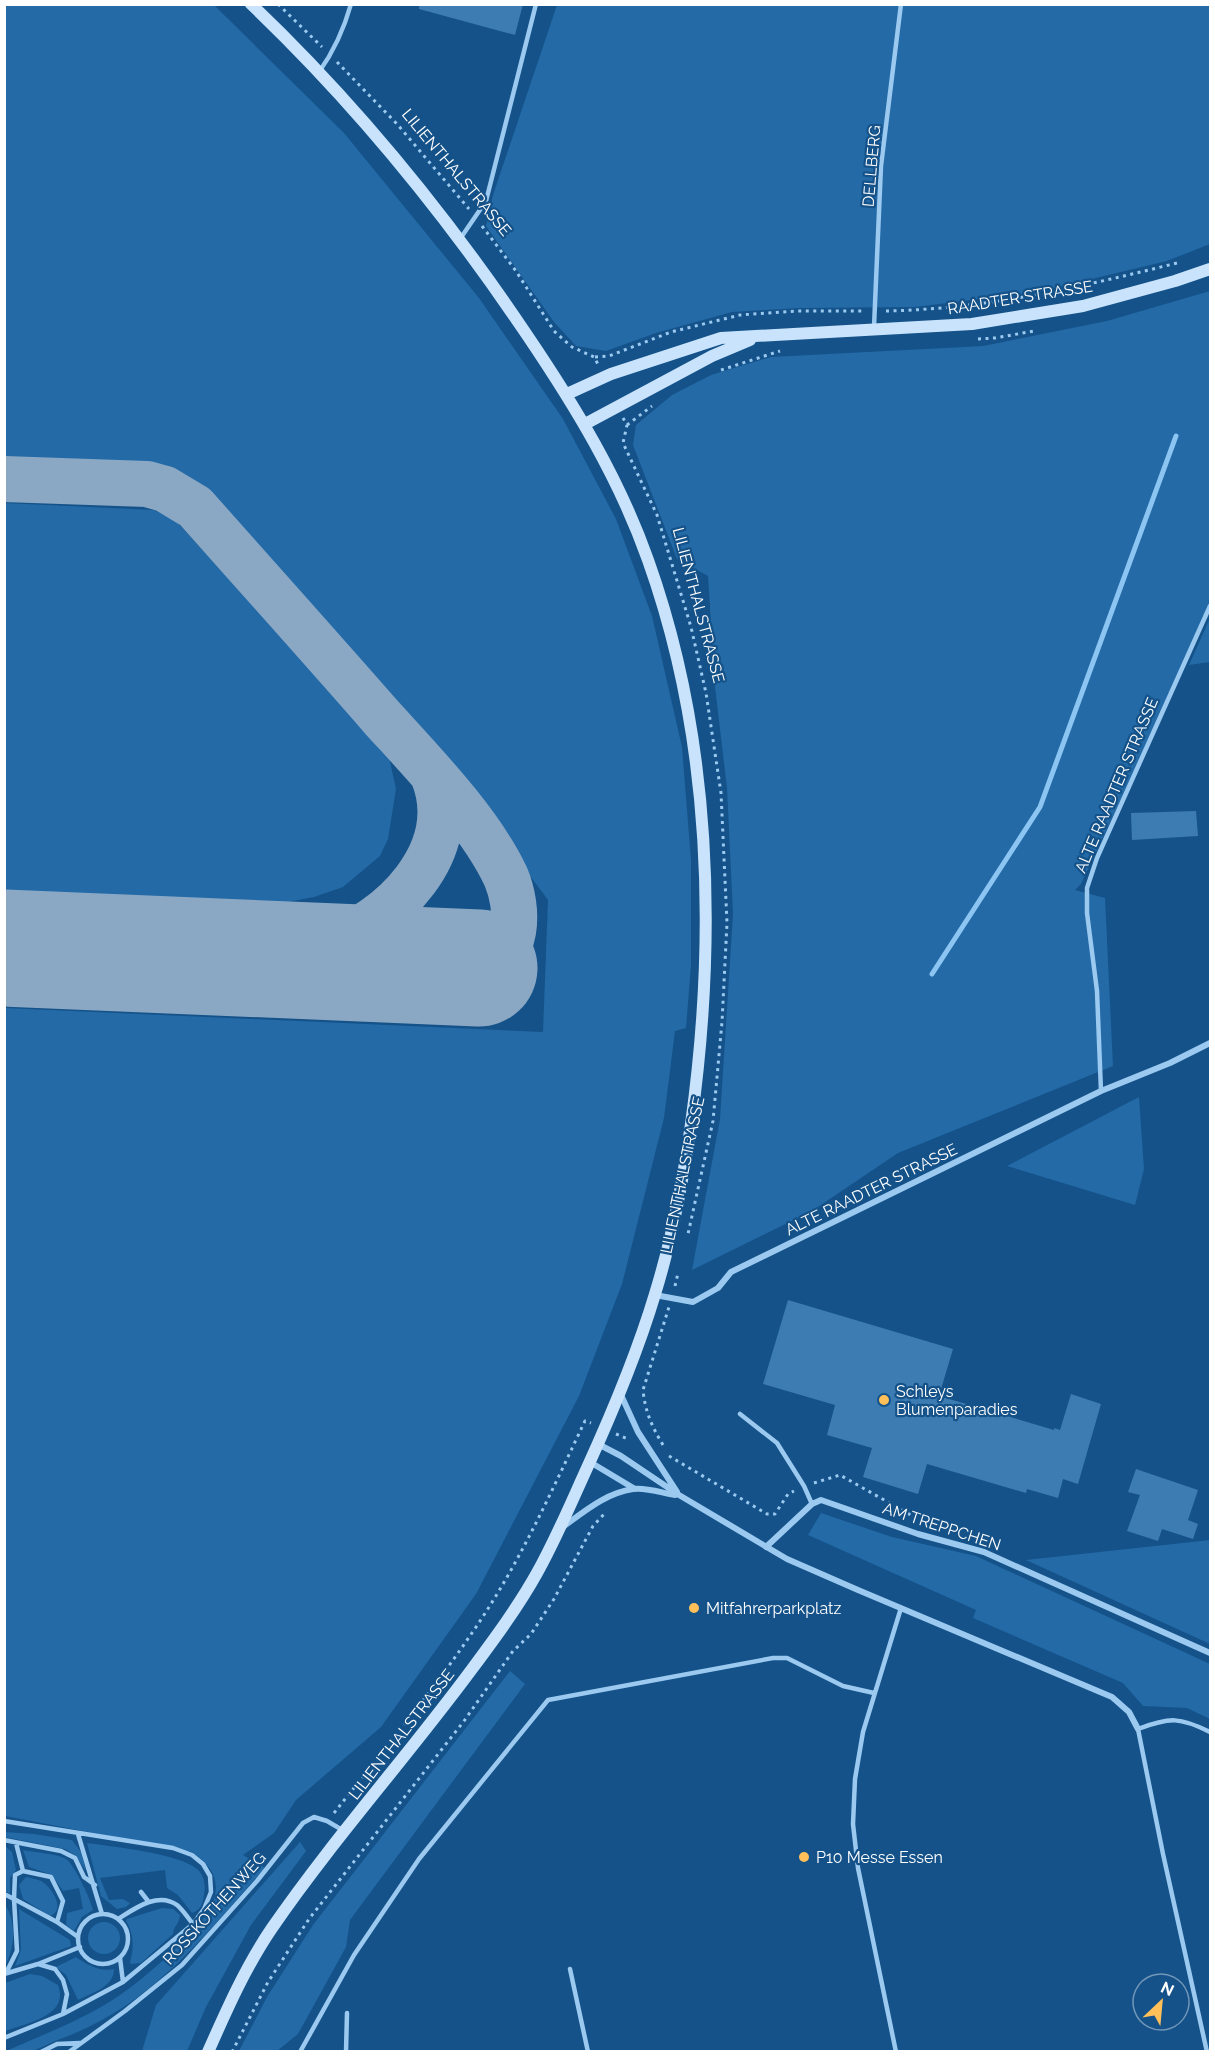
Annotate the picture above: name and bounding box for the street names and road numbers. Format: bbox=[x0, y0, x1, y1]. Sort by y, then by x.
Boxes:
street label: LILIENTHALSTRASSE bbox=[398, 105, 515, 240]
street label: DELLBERG bbox=[858, 124, 885, 208]
street label: RAADTER STRASSE bbox=[946, 277, 1094, 318]
street label: LILIENTHALSTRASSE bbox=[669, 525, 728, 685]
street label: ALTE RAADTER STRASSE bbox=[1071, 694, 1162, 876]
street label: LILIENTHALSTRASSE bbox=[657, 1095, 708, 1255]
street label: ALTE RAADTER STRASSE bbox=[782, 1139, 960, 1239]
street label: AM TREPPCHEN bbox=[880, 1498, 1003, 1555]
street label: LILIENTHALSTRASSE bbox=[345, 1665, 458, 1803]
street label: ROSSKOTHENWEG bbox=[159, 1848, 270, 1968]

